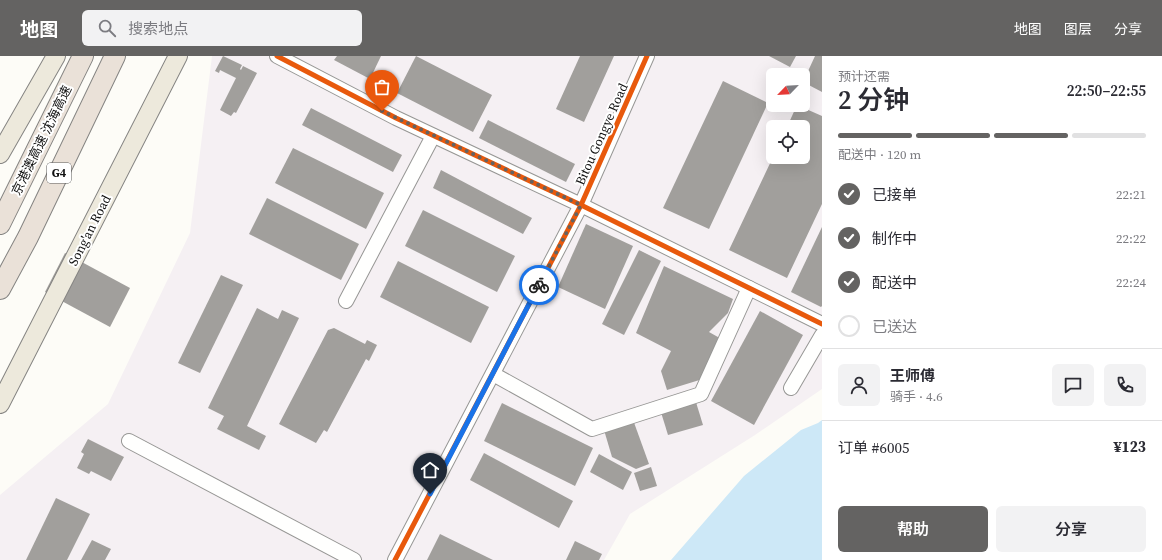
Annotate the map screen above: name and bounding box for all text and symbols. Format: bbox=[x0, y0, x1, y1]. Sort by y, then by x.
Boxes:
search box bbox=[82, 10, 362, 46]
text: 地图 bbox=[20, 16, 58, 42]
icon: search bbox=[96, 17, 118, 39]
text: 搜索地点 bbox=[128, 18, 188, 39]
text: 地图 bbox=[1014, 19, 1042, 39]
text: 图层 bbox=[1064, 19, 1092, 39]
text: 分享 bbox=[1114, 19, 1142, 39]
north arrow bbox=[766, 68, 810, 112]
map controls bbox=[766, 68, 810, 164]
text: 预计还需 bbox=[838, 68, 890, 85]
pin bbox=[365, 70, 399, 111]
icon: bag bbox=[371, 76, 393, 98]
street label: Bitou Gongye Road bbox=[571, 80, 632, 188]
text: 22:50–22:55 bbox=[1067, 80, 1146, 101]
text: 2 分钟 bbox=[838, 82, 909, 118]
street label: 京港澳高速 沈海高速 bbox=[8, 83, 75, 198]
button: locate bbox=[766, 120, 810, 164]
text: 配送中 · 120 m bbox=[838, 146, 921, 163]
road number: G4 bbox=[47, 163, 71, 183]
icon: check bbox=[838, 183, 860, 205]
text: 已接单 bbox=[872, 184, 917, 205]
text: 22:21 bbox=[1116, 186, 1146, 203]
street label: Song'an Road bbox=[64, 191, 115, 269]
icon: check bbox=[838, 227, 860, 249]
text: 制作中 bbox=[872, 228, 917, 249]
text: 22:22 bbox=[1116, 230, 1146, 247]
courier bbox=[519, 265, 559, 305]
icon: check bbox=[838, 271, 860, 293]
text: 配送中 bbox=[872, 272, 917, 293]
icon: bike bbox=[528, 274, 550, 296]
text: 22:24 bbox=[1116, 274, 1146, 291]
text: 已送达 bbox=[872, 316, 917, 337]
button: person bbox=[838, 364, 880, 406]
button: chat bbox=[1052, 364, 1094, 406]
button: phone bbox=[1104, 364, 1146, 406]
text: 王师傅 bbox=[890, 365, 935, 386]
text: 骑手 · 4.6 bbox=[890, 388, 943, 405]
text: ¥123 bbox=[1113, 436, 1146, 457]
text: 订单 #6005 bbox=[838, 437, 909, 458]
pin bbox=[413, 453, 447, 494]
icon: home bbox=[419, 459, 441, 481]
button: 帮助 bbox=[838, 506, 988, 552]
button: 分享 bbox=[996, 506, 1146, 552]

